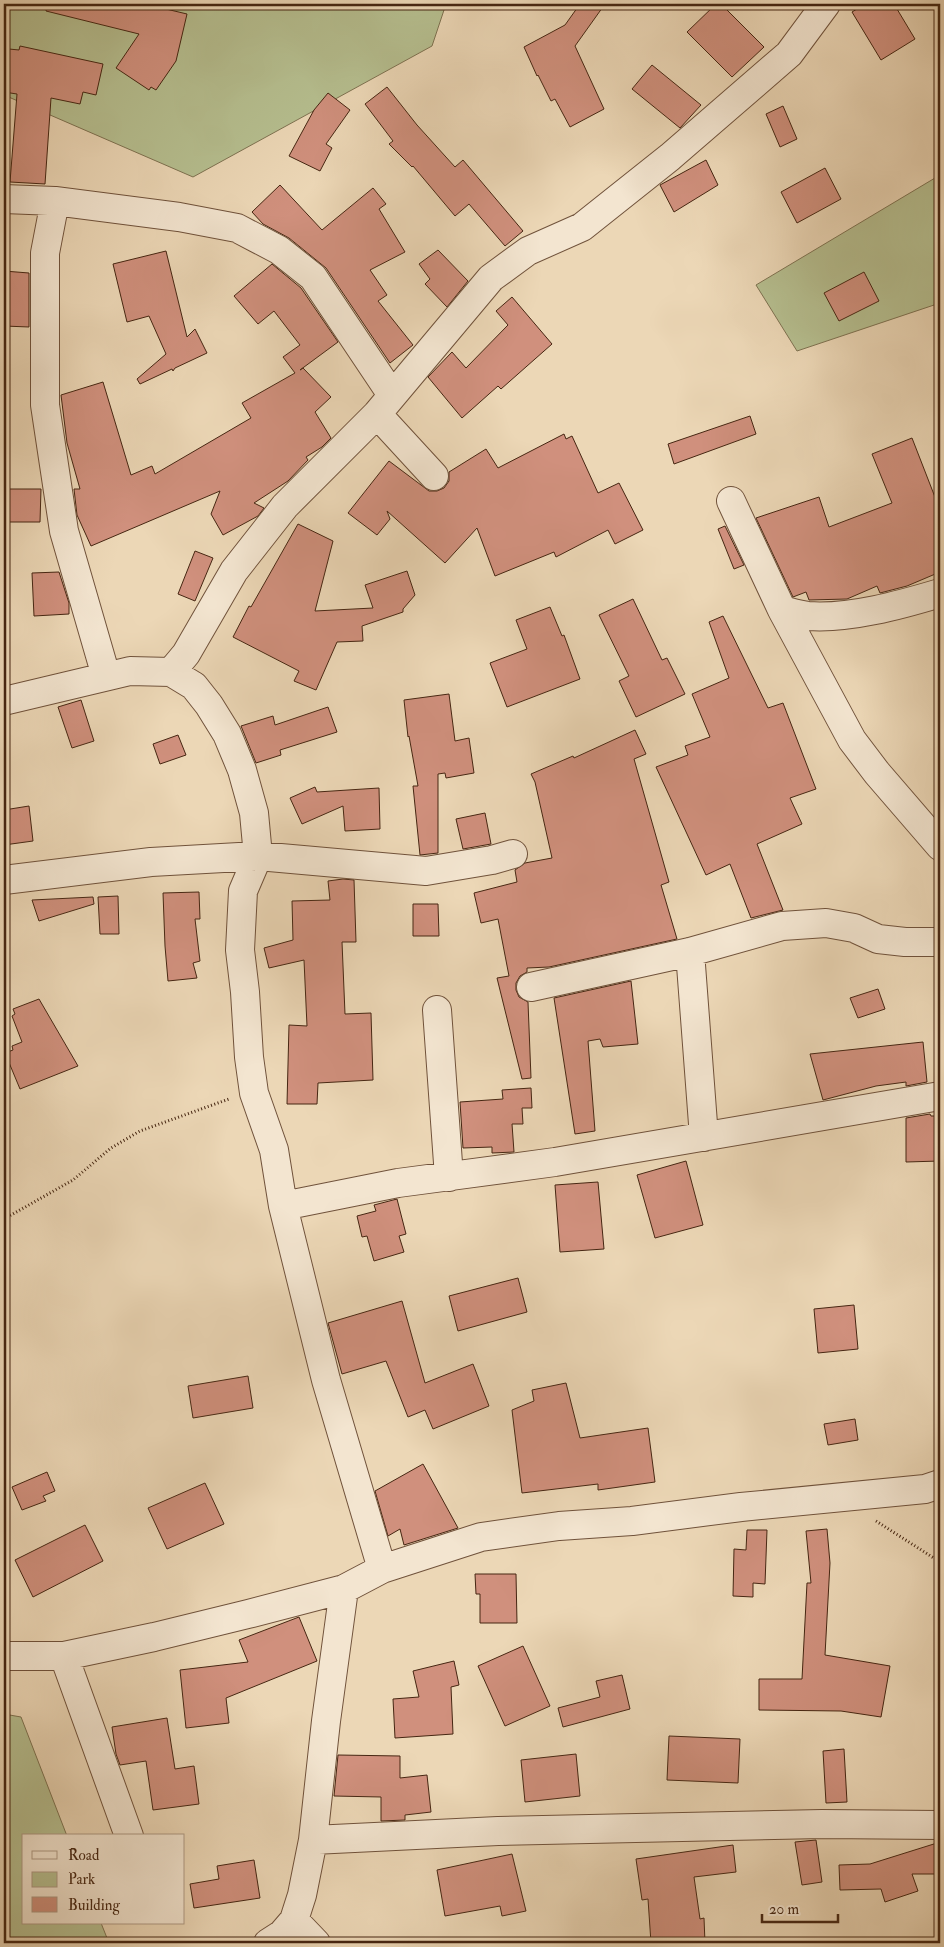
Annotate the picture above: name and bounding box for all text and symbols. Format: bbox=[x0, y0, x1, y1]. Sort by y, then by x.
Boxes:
legend bbox=[22, 1834, 185, 1924]
text: Road bbox=[68, 1846, 100, 1865]
text: Park bbox=[68, 1870, 95, 1889]
scale bar bbox=[762, 1892, 838, 1924]
text: Building bbox=[68, 1896, 120, 1915]
text: 20 m bbox=[769, 1900, 799, 1919]

